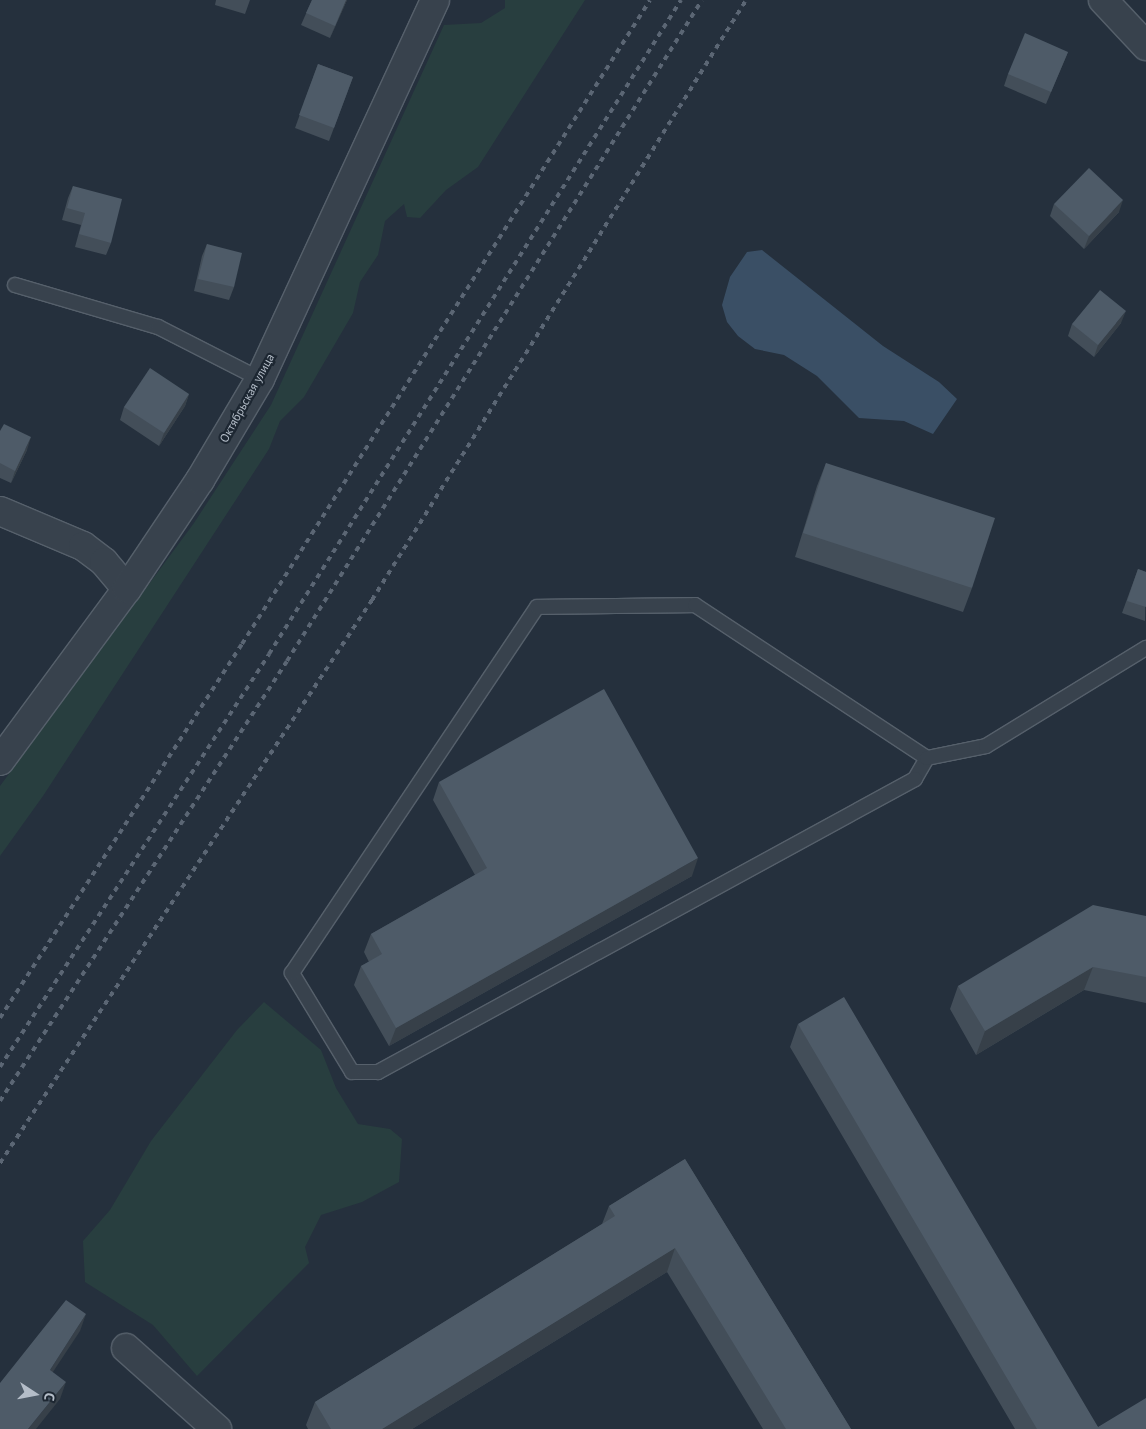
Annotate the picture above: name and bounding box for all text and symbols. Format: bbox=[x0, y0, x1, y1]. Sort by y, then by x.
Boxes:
street label: Октябрьская улица bbox=[217, 351, 277, 445]
north arrow bbox=[10, 1369, 60, 1419]
text: С bbox=[40, 1391, 59, 1402]

